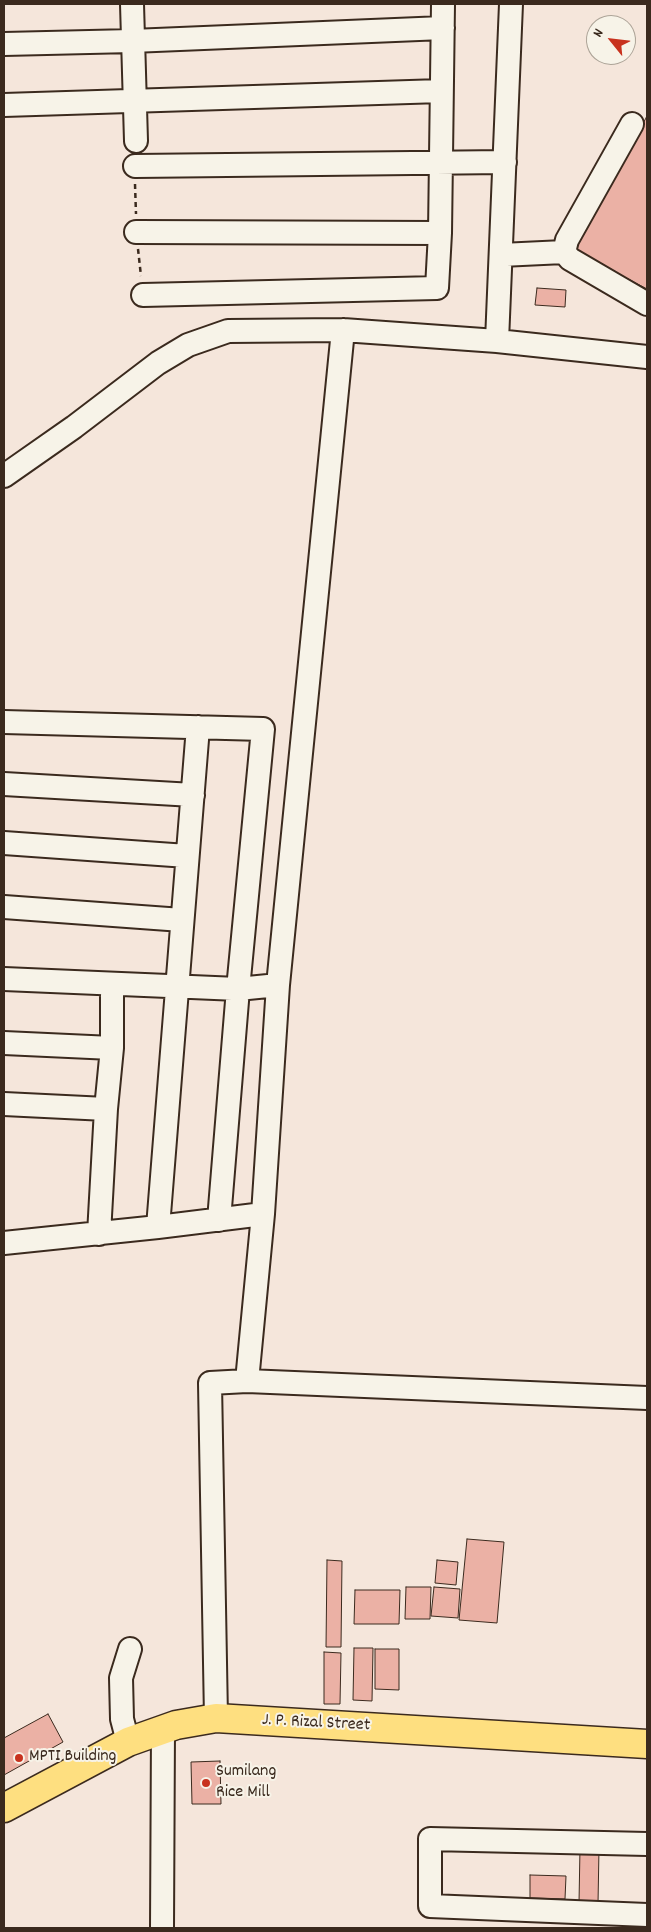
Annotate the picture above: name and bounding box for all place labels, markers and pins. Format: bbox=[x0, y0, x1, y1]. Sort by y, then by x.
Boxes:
place label: MPTI Building bbox=[29, 1747, 116, 1769]
marker: MPTI Building bbox=[13, 1752, 25, 1764]
place label: Sumilang Rice Mill bbox=[216, 1762, 276, 1805]
marker: Sumilang Rice Mill bbox=[200, 1777, 212, 1789]

